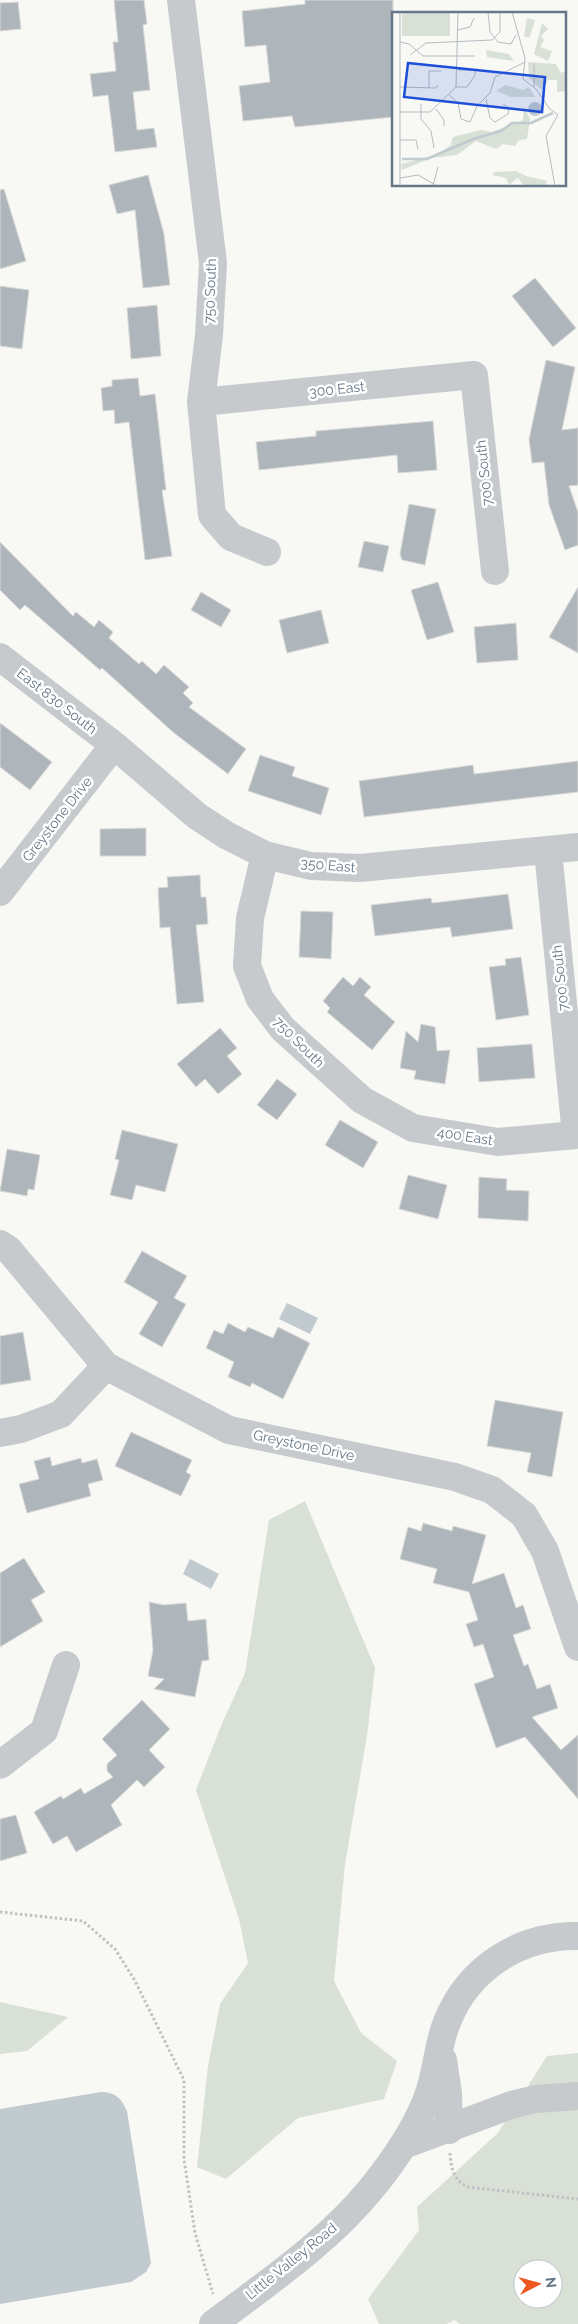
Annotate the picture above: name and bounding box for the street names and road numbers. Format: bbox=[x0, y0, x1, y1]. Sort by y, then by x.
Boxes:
street label: 750 South bbox=[201, 258, 219, 324]
street label: 300 East bbox=[308, 378, 366, 400]
street label: 700 South bbox=[473, 439, 495, 507]
street label: East 830 South bbox=[14, 665, 100, 737]
street label: Greystone Drive bbox=[19, 773, 95, 865]
street label: 350 East bbox=[300, 855, 356, 875]
street label: 700 South bbox=[549, 944, 571, 1012]
street label: 750 South bbox=[270, 1013, 328, 1071]
street label: 400 East bbox=[436, 1124, 494, 1148]
street label: Greystone Drive bbox=[252, 1426, 356, 1464]
street label: Little Valley Road bbox=[242, 2220, 340, 2302]

